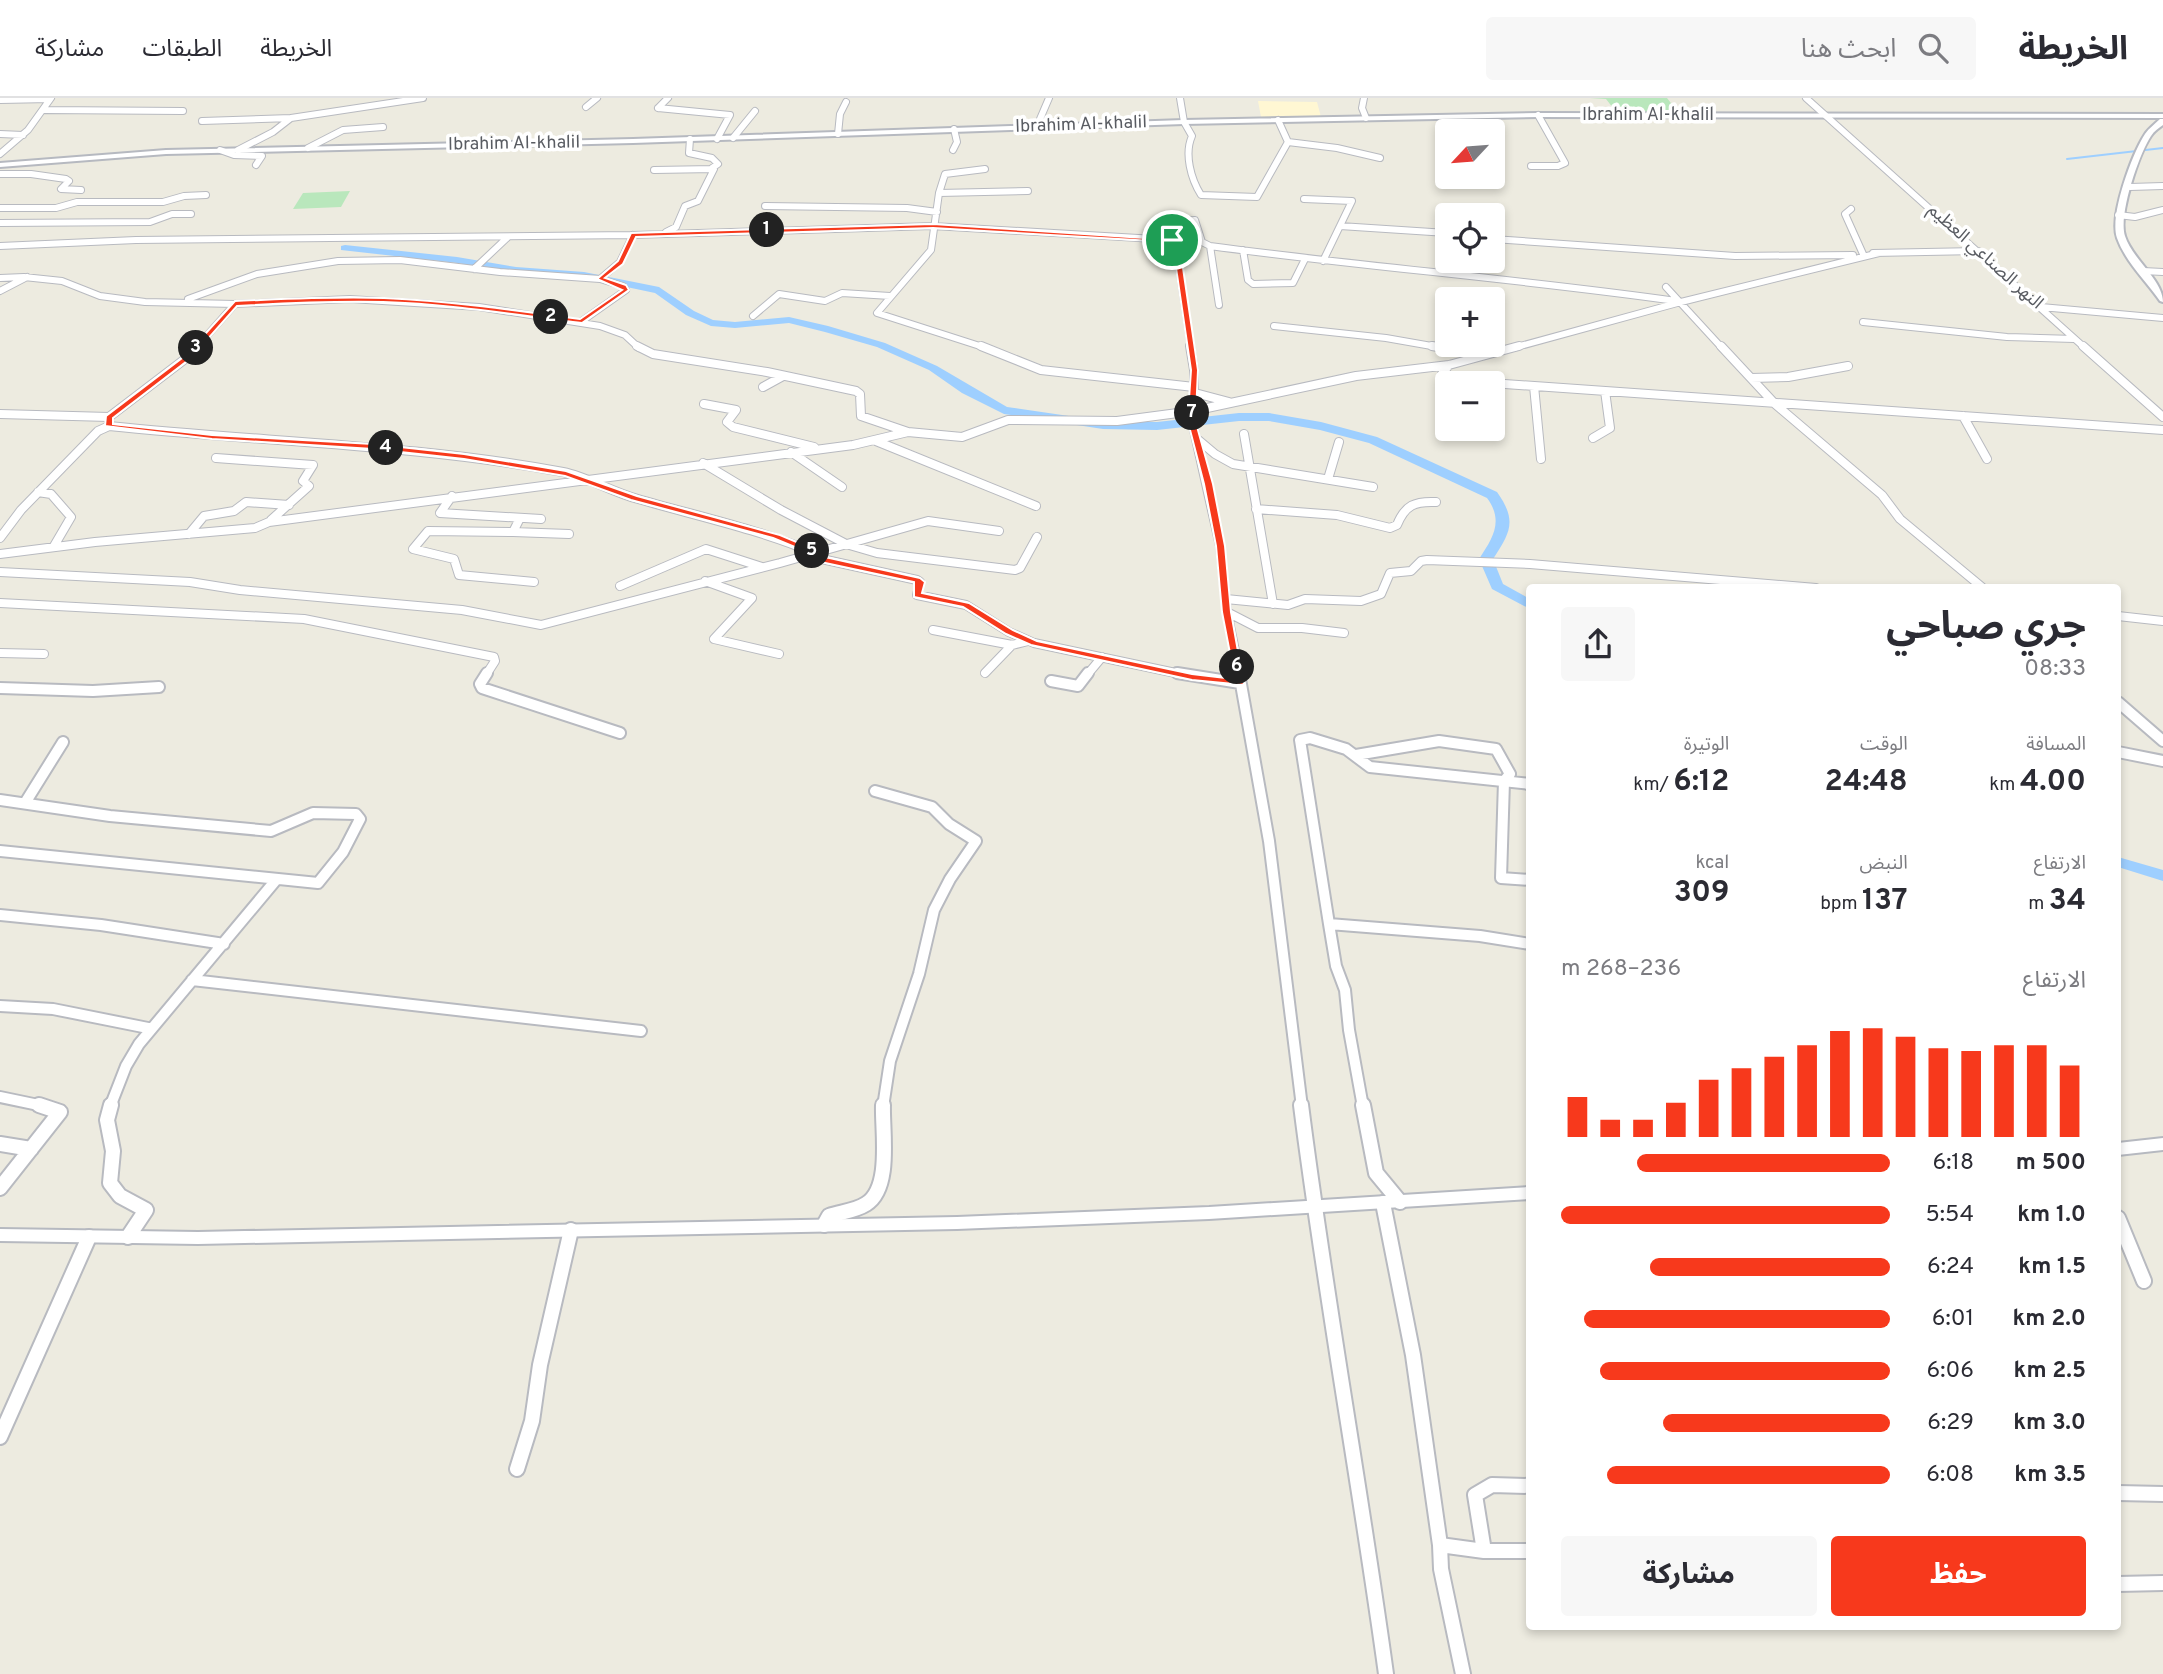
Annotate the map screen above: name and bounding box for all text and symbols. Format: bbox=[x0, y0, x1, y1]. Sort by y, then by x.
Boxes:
search box bbox=[1486, 17, 1976, 80]
icon: search bbox=[1914, 29, 1952, 67]
text: الخريطة bbox=[2018, 30, 2128, 72]
text: ابحث هنا bbox=[1801, 34, 1896, 67]
text: مشاركة bbox=[35, 35, 104, 65]
text: الطبقات bbox=[142, 35, 222, 65]
text: الخريطة bbox=[260, 35, 332, 65]
street label: Ibrahim Al-khalil bbox=[1582, 104, 1714, 127]
street label: Ibrahim Al-khalil bbox=[1015, 111, 1147, 139]
north arrow bbox=[1435, 119, 1505, 189]
map controls bbox=[1435, 119, 1505, 441]
street label: Ibrahim Al-khalil bbox=[448, 131, 580, 157]
street label: النهر الصناعي العظيم bbox=[1922, 199, 2048, 315]
button: locate bbox=[1435, 203, 1505, 273]
pin bbox=[1142, 210, 1202, 270]
pin: 1 bbox=[750, 212, 784, 248]
text: 1 bbox=[763, 217, 770, 241]
icon: arrive bbox=[1153, 221, 1191, 259]
button: + bbox=[1435, 287, 1505, 357]
pin: 2 bbox=[534, 300, 568, 334]
text: 2 bbox=[545, 304, 556, 328]
pin: 3 bbox=[178, 330, 214, 366]
text: 3 bbox=[190, 335, 201, 359]
button: − bbox=[1435, 371, 1505, 441]
pin: 7 bbox=[1174, 396, 1210, 430]
text: 7 bbox=[1186, 400, 1197, 424]
pin: 4 bbox=[368, 430, 404, 466]
text: 4 bbox=[379, 435, 392, 459]
pin: 5 bbox=[794, 533, 830, 568]
text: 5 bbox=[806, 538, 817, 562]
text: جري صباحي bbox=[1886, 604, 2086, 653]
button: share bbox=[1561, 607, 1635, 681]
pin: 6 bbox=[1220, 650, 1254, 684]
text: 6 bbox=[1231, 654, 1242, 678]
text: 08:33 bbox=[2024, 655, 2086, 684]
text: الوتيرة bbox=[1684, 733, 1729, 757]
text: الوقت bbox=[1860, 733, 1908, 757]
text: المسافة bbox=[2026, 733, 2086, 757]
text: 6:12 bbox=[1673, 764, 1729, 801]
text: 24:48 bbox=[1825, 764, 1908, 801]
text: 4.00 bbox=[2020, 764, 2086, 801]
text: /km bbox=[1633, 773, 1673, 797]
text: km bbox=[1989, 773, 2020, 797]
text: kcal bbox=[1696, 851, 1729, 875]
text: النبض bbox=[1859, 852, 1908, 876]
text: الارتفاع bbox=[2034, 852, 2086, 876]
text: 309 bbox=[1674, 875, 1729, 912]
text: 137 bbox=[1862, 883, 1908, 920]
text: 34 bbox=[2049, 883, 2086, 920]
text: bpm bbox=[1820, 892, 1862, 916]
text: m bbox=[2028, 892, 2049, 916]
text: 236–268 m bbox=[1561, 955, 1681, 984]
text: الارتفاع bbox=[2023, 967, 2086, 996]
text: 6:18 bbox=[1932, 1149, 1974, 1178]
text: 500 m bbox=[2016, 1149, 2086, 1178]
text: 5:54 bbox=[1926, 1201, 1974, 1230]
text: 1.0 km bbox=[2017, 1201, 2086, 1230]
text: 6:24 bbox=[1927, 1253, 1974, 1282]
text: 1.5 km bbox=[2018, 1253, 2086, 1282]
text: 6:01 bbox=[1932, 1305, 1974, 1334]
text: 2.0 km bbox=[2012, 1305, 2086, 1334]
text: 6:06 bbox=[1927, 1357, 1974, 1386]
text: 2.5 km bbox=[2013, 1357, 2086, 1386]
text: 6:29 bbox=[1927, 1409, 1974, 1438]
text: 3.0 km bbox=[2013, 1409, 2086, 1438]
text: 6:08 bbox=[1926, 1461, 1974, 1490]
text: 3.5 km bbox=[2014, 1461, 2086, 1490]
button: مشاركة bbox=[1561, 1536, 1817, 1616]
button: حفظ bbox=[1831, 1536, 2086, 1616]

